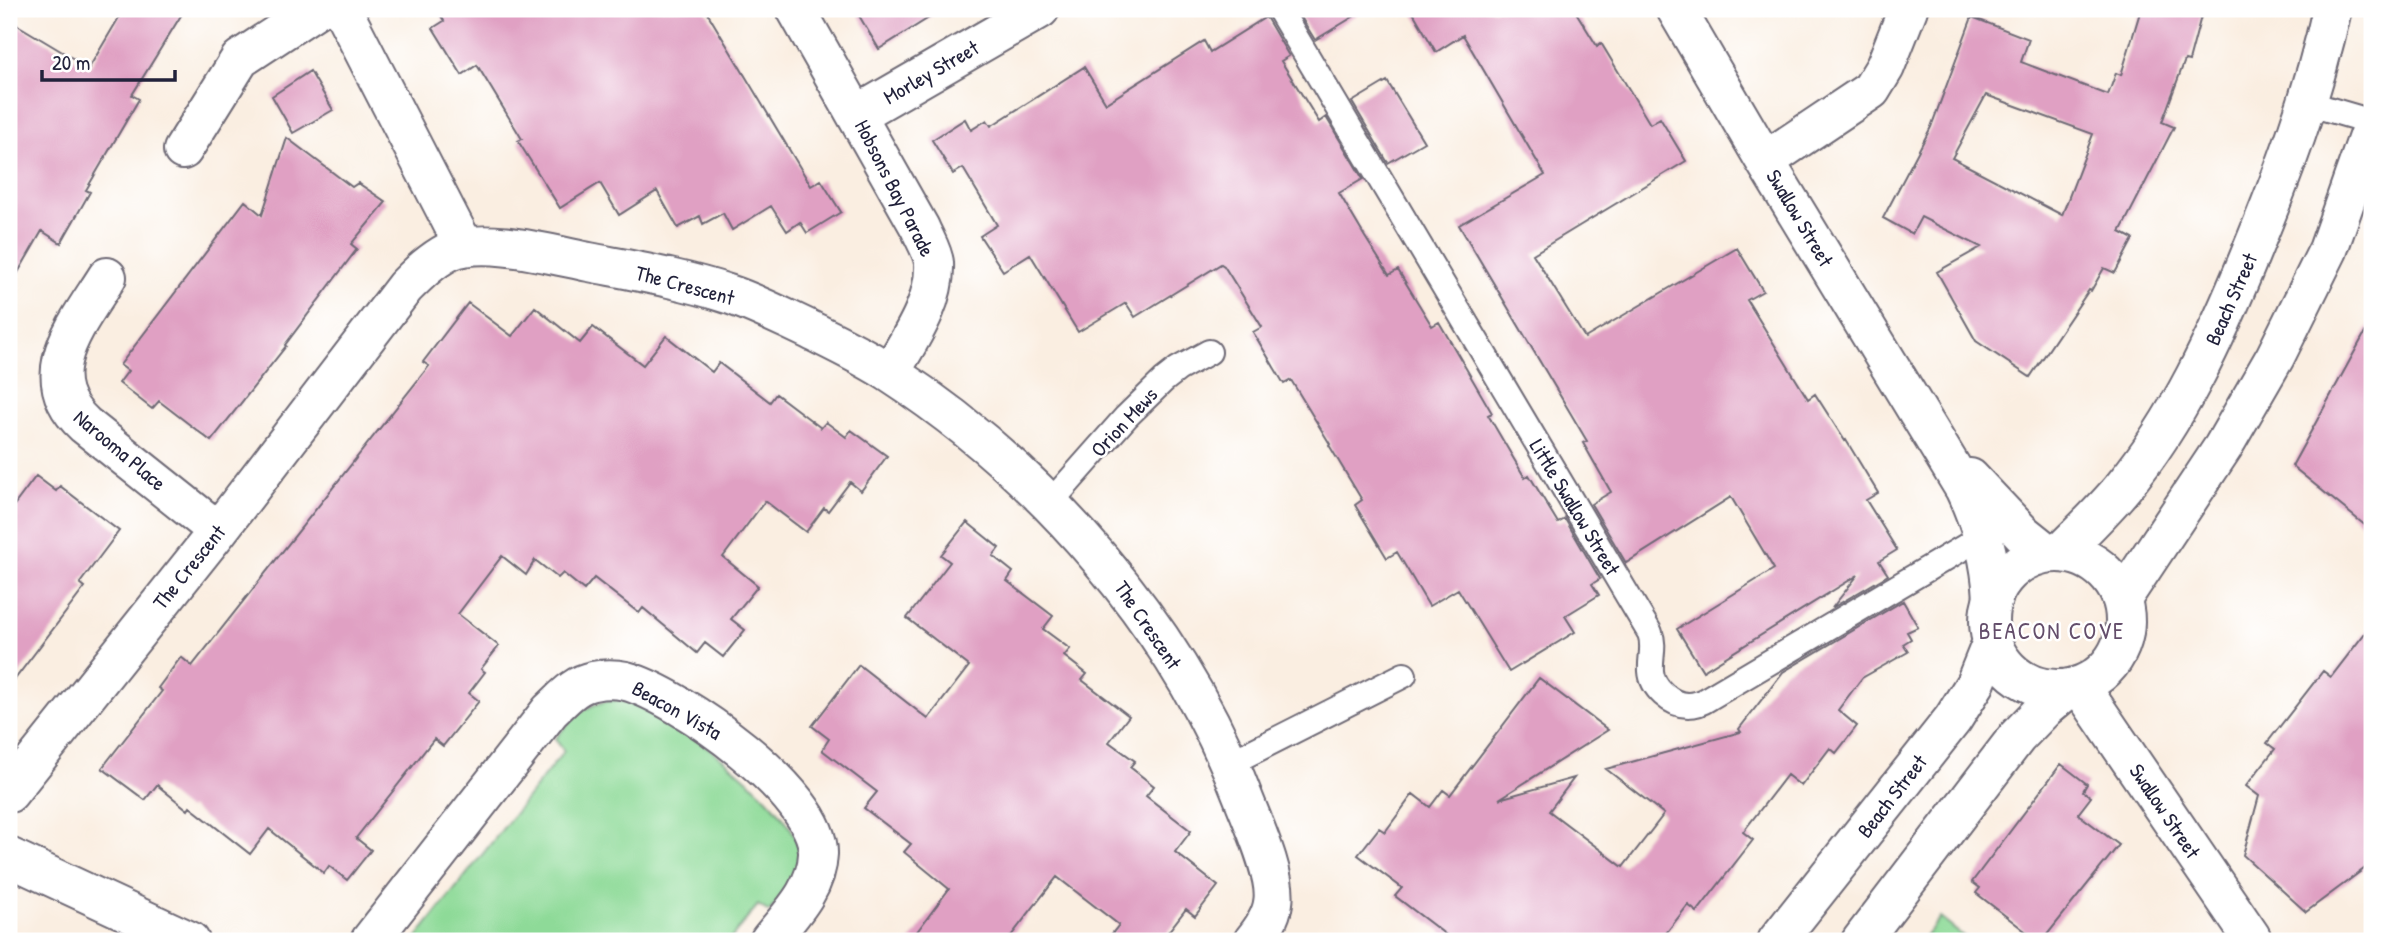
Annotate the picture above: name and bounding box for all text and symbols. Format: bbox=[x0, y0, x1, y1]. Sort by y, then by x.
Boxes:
street label: Morley Street bbox=[878, 33, 985, 111]
scale bar bbox=[42, 38, 175, 82]
text: 20 m bbox=[52, 48, 90, 77]
street label: Hobsons Bay Parade bbox=[848, 115, 942, 261]
street label: Swallow Street bbox=[1760, 164, 1841, 273]
street label: Beach Street bbox=[2198, 248, 2264, 350]
street label: The Crescent bbox=[632, 258, 738, 312]
street label: Orion Mews bbox=[1084, 381, 1164, 463]
street label: Narooma Place bbox=[68, 403, 172, 497]
street label: Little Swallow Street bbox=[1523, 433, 1628, 581]
street label: The Crescent bbox=[146, 518, 233, 615]
street label: The Crescent bbox=[1108, 575, 1189, 676]
district label: BEACON COVE bbox=[1979, 615, 2125, 646]
street label: Beacon Vista bbox=[627, 674, 727, 746]
street label: Beach Street bbox=[1850, 748, 1934, 844]
street label: Swallow Street bbox=[2123, 758, 2208, 865]

